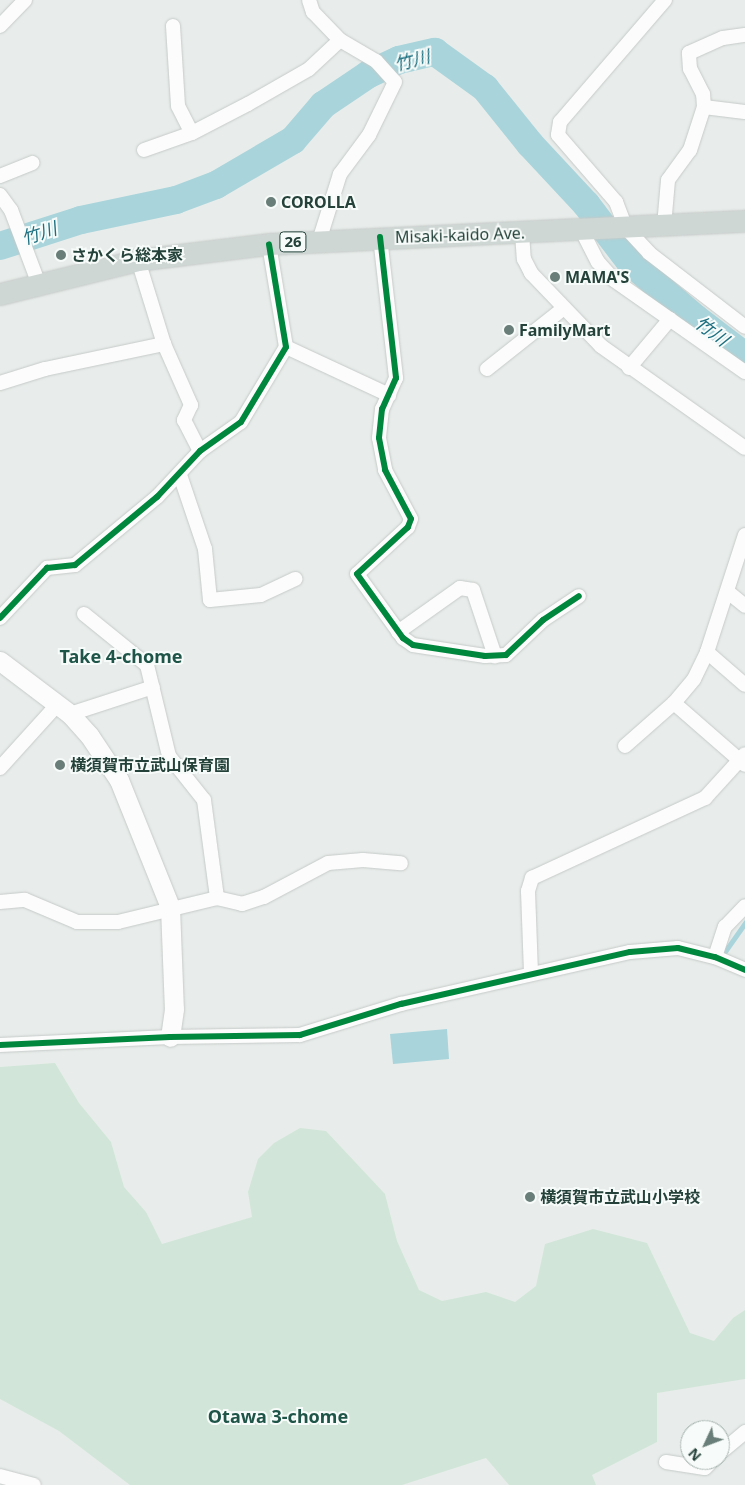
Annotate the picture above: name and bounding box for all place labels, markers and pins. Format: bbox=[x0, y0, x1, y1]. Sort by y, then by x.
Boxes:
place label: COROLLA bbox=[281, 192, 356, 212]
marker: COROLLA bbox=[265, 196, 277, 208]
place label: さかくら総本家 bbox=[71, 245, 183, 265]
marker: さかくら総本家 bbox=[55, 249, 67, 261]
place label: MAMA'S bbox=[565, 267, 629, 287]
marker: MAMA'S bbox=[549, 271, 561, 283]
place label: FamilyMart bbox=[519, 320, 610, 340]
marker: FamilyMart bbox=[503, 324, 515, 336]
place label: 横須賀市立武山保育園 bbox=[70, 755, 230, 775]
marker: 横須賀市立武山保育園 bbox=[54, 759, 66, 771]
place label: 横須賀市立武山小学校 bbox=[540, 1187, 700, 1207]
marker: 横須賀市立武山小学校 bbox=[524, 1191, 536, 1203]

